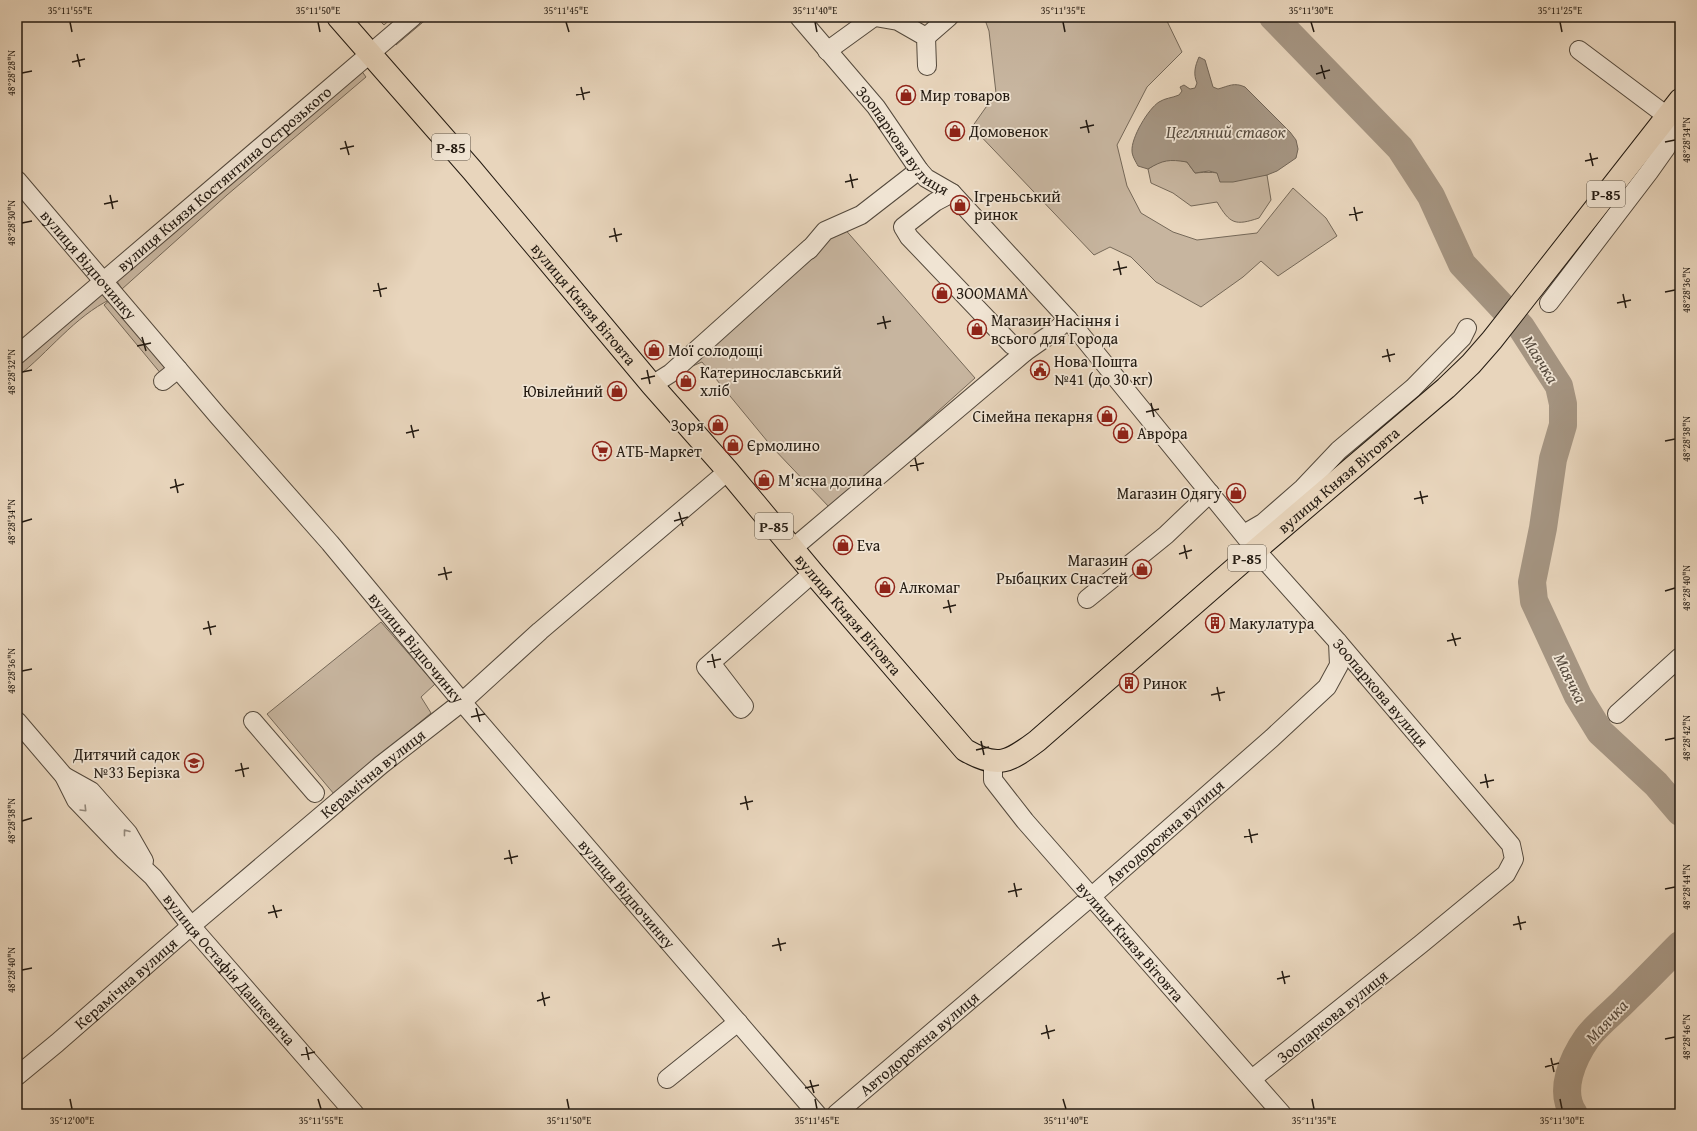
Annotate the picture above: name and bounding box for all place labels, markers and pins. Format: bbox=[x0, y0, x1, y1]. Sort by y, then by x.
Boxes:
place label: Мир товаров bbox=[920, 83, 1010, 107]
shop icon: Мир товаров bbox=[895, 84, 917, 106]
place label: Домовенок bbox=[968, 119, 1049, 143]
shop icon: Домовенок bbox=[944, 120, 966, 142]
place label: Ігреньський ринок bbox=[974, 184, 1061, 226]
shop icon: Ігреньський ринок bbox=[949, 194, 971, 216]
place label: ЗООМАМА bbox=[956, 281, 1029, 305]
shop icon: ЗООМАМА bbox=[931, 282, 953, 304]
place label: Магазин Насіння і всього для Города bbox=[991, 308, 1120, 350]
shop icon: Магазин Насіння і всього для Города bbox=[966, 318, 988, 340]
place label: Мої солодощі bbox=[668, 338, 764, 362]
shop icon: Мої солодощі bbox=[643, 339, 665, 361]
place label: Нова Пошта №41 (до 30 кг) bbox=[1054, 349, 1153, 391]
public building icon: Нова Пошта №41 (до 30 кг) bbox=[1029, 359, 1051, 381]
place label: Катеринославський хліб bbox=[700, 360, 842, 402]
shop icon: Катеринославський хліб bbox=[675, 370, 697, 392]
place label: Ювілейний bbox=[523, 379, 603, 403]
shop icon: Ювілейний bbox=[606, 380, 628, 402]
place label: Сімейна пекарня bbox=[972, 404, 1093, 428]
shop icon: Сімейна пекарня bbox=[1096, 405, 1118, 427]
place label: Зоря bbox=[671, 413, 704, 437]
shop icon: Зоря bbox=[707, 414, 729, 436]
place label: Аврора bbox=[1137, 421, 1188, 445]
shop icon: Аврора bbox=[1112, 422, 1134, 444]
place label: Єрмолино bbox=[747, 433, 820, 457]
shop icon: Єрмолино bbox=[722, 434, 744, 456]
place label: АТБ-Маркет bbox=[616, 439, 702, 463]
supermarket icon: АТБ-Маркет bbox=[591, 440, 613, 462]
place label: М'ясна долина bbox=[778, 468, 883, 492]
shop icon: М'ясна долина bbox=[753, 469, 775, 491]
place label: Магазин Одягу bbox=[1117, 481, 1222, 505]
shop icon: Магазин Одягу bbox=[1225, 482, 1247, 504]
place label: Eva bbox=[857, 533, 881, 557]
shop icon: Eva bbox=[832, 534, 854, 556]
place label: Магазин Рыбацких Снастей bbox=[996, 548, 1128, 590]
shop icon: Магазин Рыбацких Снастей bbox=[1131, 558, 1153, 580]
place label: Алкомаг bbox=[899, 575, 960, 599]
shop icon: Алкомаг bbox=[874, 576, 896, 598]
place label: Макулатура bbox=[1229, 611, 1315, 635]
building icon: Макулатура bbox=[1204, 612, 1226, 634]
place label: Ринок bbox=[1143, 671, 1188, 695]
building icon: Ринок bbox=[1118, 672, 1140, 694]
place label: Дитячий садок №33 Берізка bbox=[72, 742, 181, 784]
school or university icon: Дитячий садок №33 Берізка bbox=[183, 752, 205, 774]

